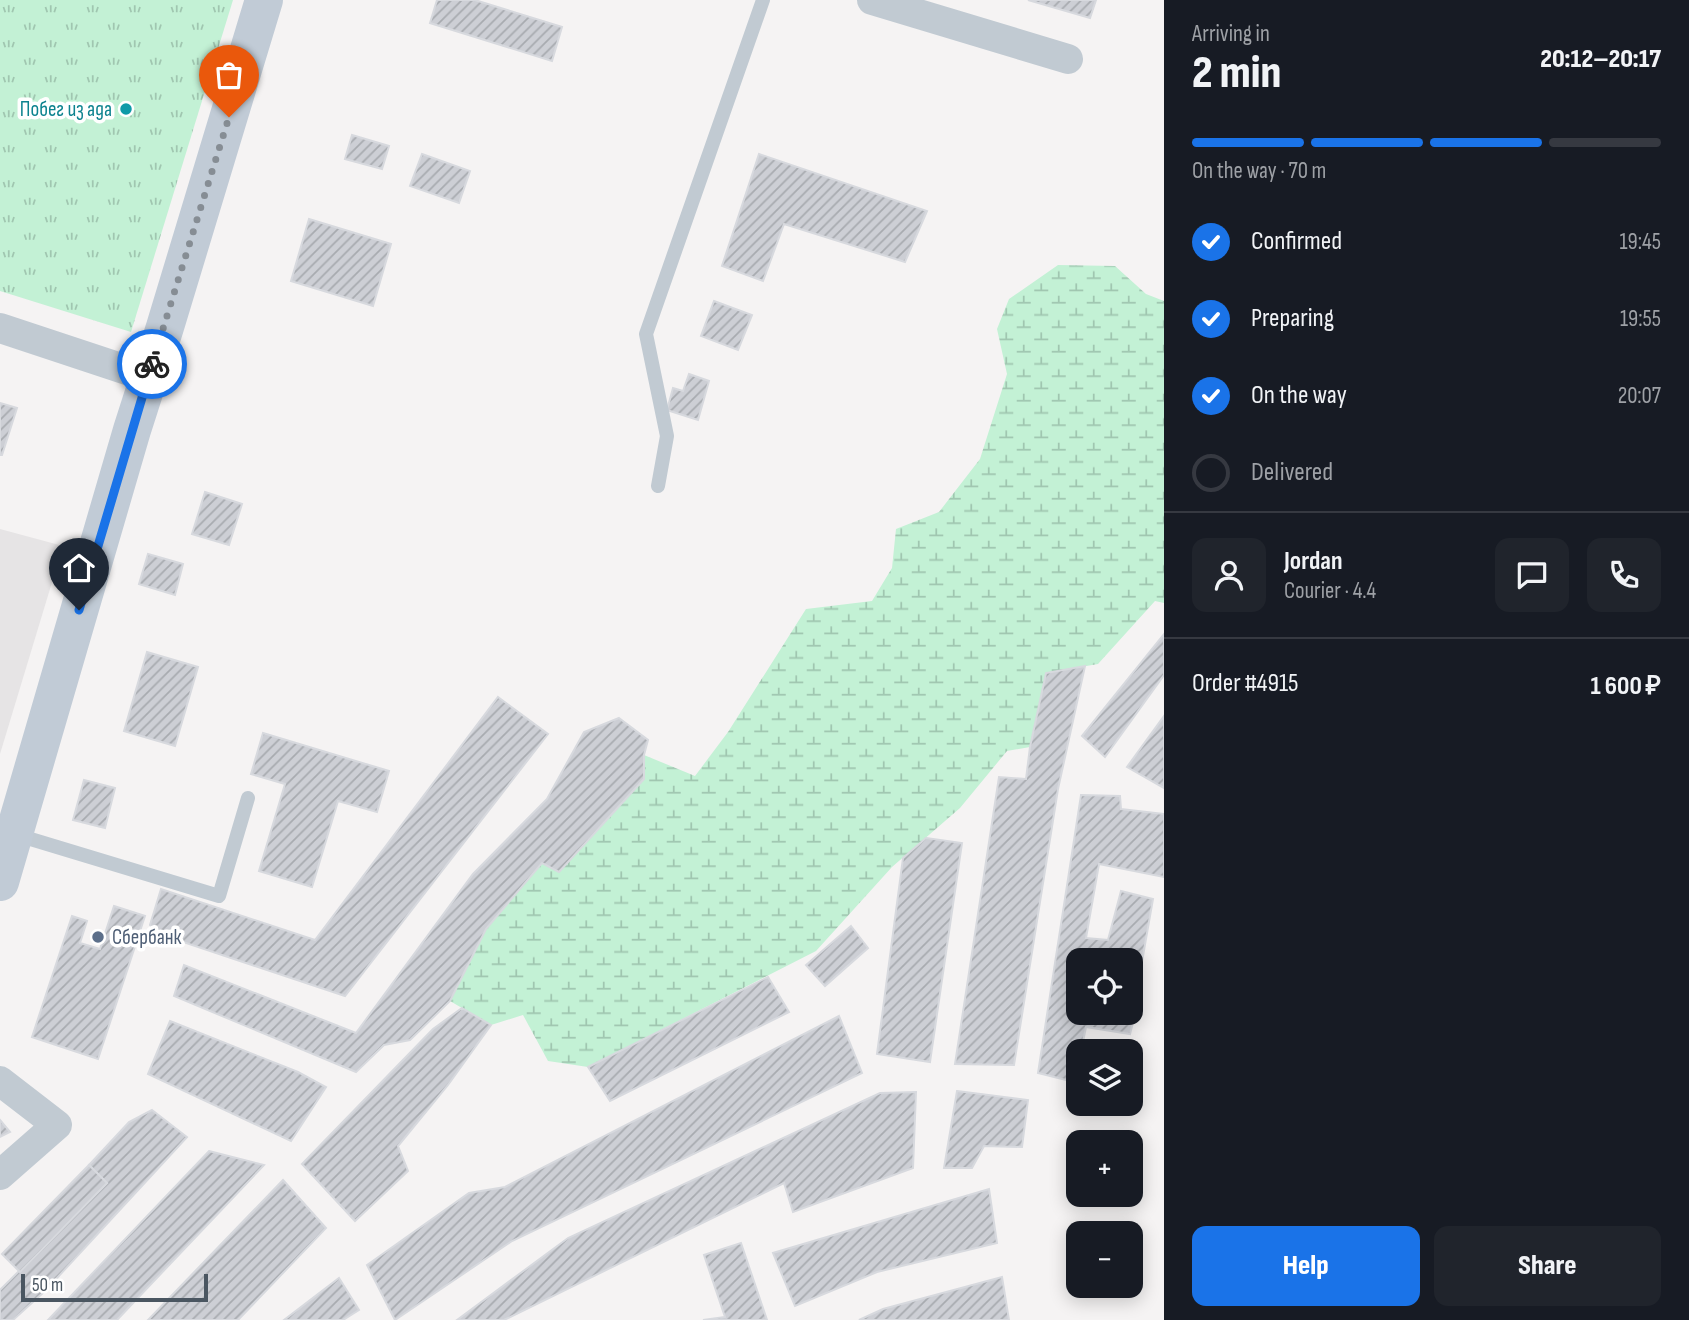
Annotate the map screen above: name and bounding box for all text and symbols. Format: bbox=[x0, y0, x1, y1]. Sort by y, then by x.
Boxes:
text: Arriving in bbox=[1192, 20, 1270, 48]
text: 20:12–20:17 bbox=[1540, 44, 1661, 75]
pin bbox=[199, 45, 259, 117]
text: 2 min bbox=[1192, 46, 1281, 101]
icon: bag bbox=[210, 56, 248, 94]
place label: Побег из ада bbox=[20, 97, 112, 122]
marker: Побег из ада bbox=[118, 101, 134, 117]
text: On the way · 70 m bbox=[1192, 157, 1326, 185]
icon: check bbox=[1192, 223, 1230, 261]
text: Confirmed bbox=[1251, 226, 1342, 257]
text: 19:45 bbox=[1620, 228, 1661, 256]
icon: check bbox=[1192, 300, 1230, 338]
text: Preparing bbox=[1251, 303, 1334, 334]
text: 19:55 bbox=[1620, 305, 1661, 333]
courier bbox=[117, 329, 187, 399]
icon: bike bbox=[133, 345, 171, 383]
icon: check bbox=[1192, 377, 1230, 415]
text: On the way bbox=[1251, 380, 1347, 411]
text: 20:07 bbox=[1618, 382, 1661, 410]
text: Delivered bbox=[1251, 457, 1333, 488]
pin bbox=[49, 538, 109, 610]
button: person bbox=[1192, 538, 1266, 612]
button: chat bbox=[1495, 538, 1569, 612]
button: phone bbox=[1587, 538, 1661, 612]
text: Jordan bbox=[1284, 546, 1342, 577]
icon: home bbox=[60, 549, 98, 587]
text: Courier · 4.4 bbox=[1284, 577, 1376, 605]
text: Order #4915 bbox=[1192, 668, 1299, 699]
text: 1 600 ₽ bbox=[1591, 671, 1661, 702]
place label: Сбербанк bbox=[112, 925, 182, 950]
marker: Сбербанк bbox=[90, 929, 106, 945]
map controls bbox=[1066, 948, 1143, 1298]
button: locate bbox=[1066, 948, 1143, 1025]
button: layers bbox=[1066, 1039, 1143, 1116]
button: + bbox=[1066, 1130, 1143, 1207]
button: − bbox=[1066, 1221, 1143, 1298]
button: Help bbox=[1192, 1226, 1420, 1306]
button: Share bbox=[1434, 1226, 1661, 1306]
scale bar bbox=[21, 1271, 208, 1303]
text: 50 m bbox=[32, 1274, 63, 1297]

